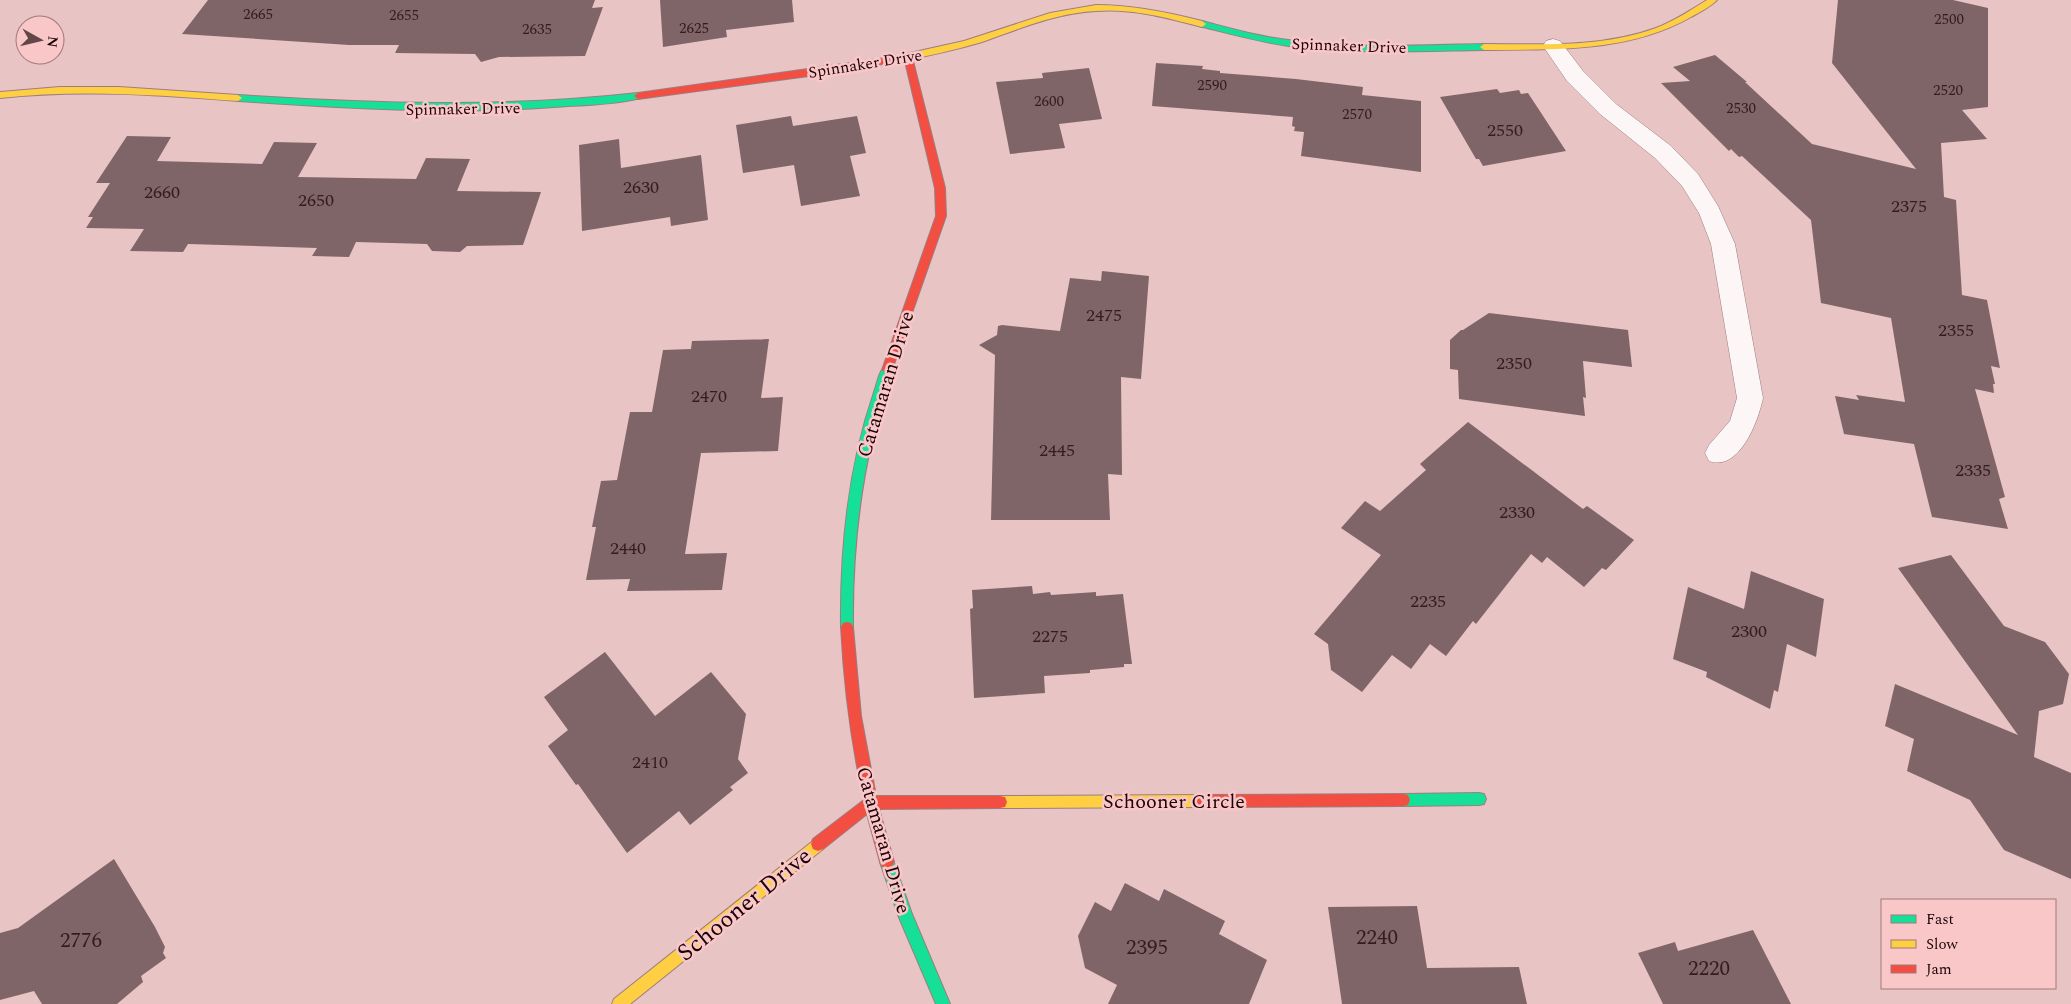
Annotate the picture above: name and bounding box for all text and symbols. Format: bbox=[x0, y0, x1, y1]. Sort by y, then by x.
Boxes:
house number: 2665 bbox=[243, 3, 273, 26]
house number: 2655 bbox=[389, 4, 419, 27]
house number: 2500 bbox=[1934, 8, 1964, 31]
north arrow bbox=[15, 15, 65, 65]
house number: 2625 bbox=[679, 17, 709, 40]
house number: 2635 bbox=[522, 18, 552, 41]
street label: Spinnaker Drive bbox=[1291, 32, 1407, 60]
text: N bbox=[41, 35, 64, 49]
street label: Spinnaker Drive bbox=[807, 43, 924, 85]
house number: 2590 bbox=[1197, 74, 1227, 97]
house number: 2520 bbox=[1933, 79, 1963, 102]
house number: 2600 bbox=[1034, 90, 1064, 113]
street label: Spinnaker Drive bbox=[405, 96, 521, 122]
house number: 2530 bbox=[1726, 97, 1756, 120]
house number: 2570 bbox=[1342, 103, 1372, 126]
house number: 2550 bbox=[1487, 117, 1523, 144]
house number: 2630 bbox=[623, 174, 659, 201]
house number: 2660 bbox=[144, 179, 180, 206]
house number: 2650 bbox=[298, 187, 334, 214]
house number: 2375 bbox=[1891, 193, 1927, 220]
house number: 2475 bbox=[1086, 302, 1122, 329]
street label: Catamaran Drive bbox=[849, 307, 922, 461]
house number: 2355 bbox=[1938, 317, 1974, 344]
house number: 2350 bbox=[1496, 350, 1532, 377]
house number: 2470 bbox=[691, 383, 727, 410]
house number: 2445 bbox=[1039, 437, 1075, 464]
house number: 2335 bbox=[1955, 457, 1991, 484]
house number: 2330 bbox=[1499, 499, 1535, 526]
house number: 2440 bbox=[610, 535, 646, 562]
house number: 2235 bbox=[1410, 588, 1446, 615]
house number: 2300 bbox=[1731, 618, 1767, 645]
house number: 2275 bbox=[1032, 623, 1068, 650]
house number: 2410 bbox=[632, 749, 668, 776]
street label: Catamaran Drive bbox=[848, 763, 918, 917]
street label: Schooner Circle bbox=[1103, 787, 1245, 817]
street label: Schooner Drive bbox=[669, 839, 820, 971]
legend bbox=[1881, 899, 2056, 989]
text: Fast bbox=[1926, 908, 1954, 931]
house number: 2240 bbox=[1356, 922, 1398, 954]
house number: 2776 bbox=[60, 925, 102, 957]
house number: 2395 bbox=[1126, 932, 1168, 964]
text: Slow bbox=[1926, 933, 1958, 956]
house number: 2220 bbox=[1688, 953, 1730, 985]
text: Jam bbox=[1926, 958, 1952, 981]

